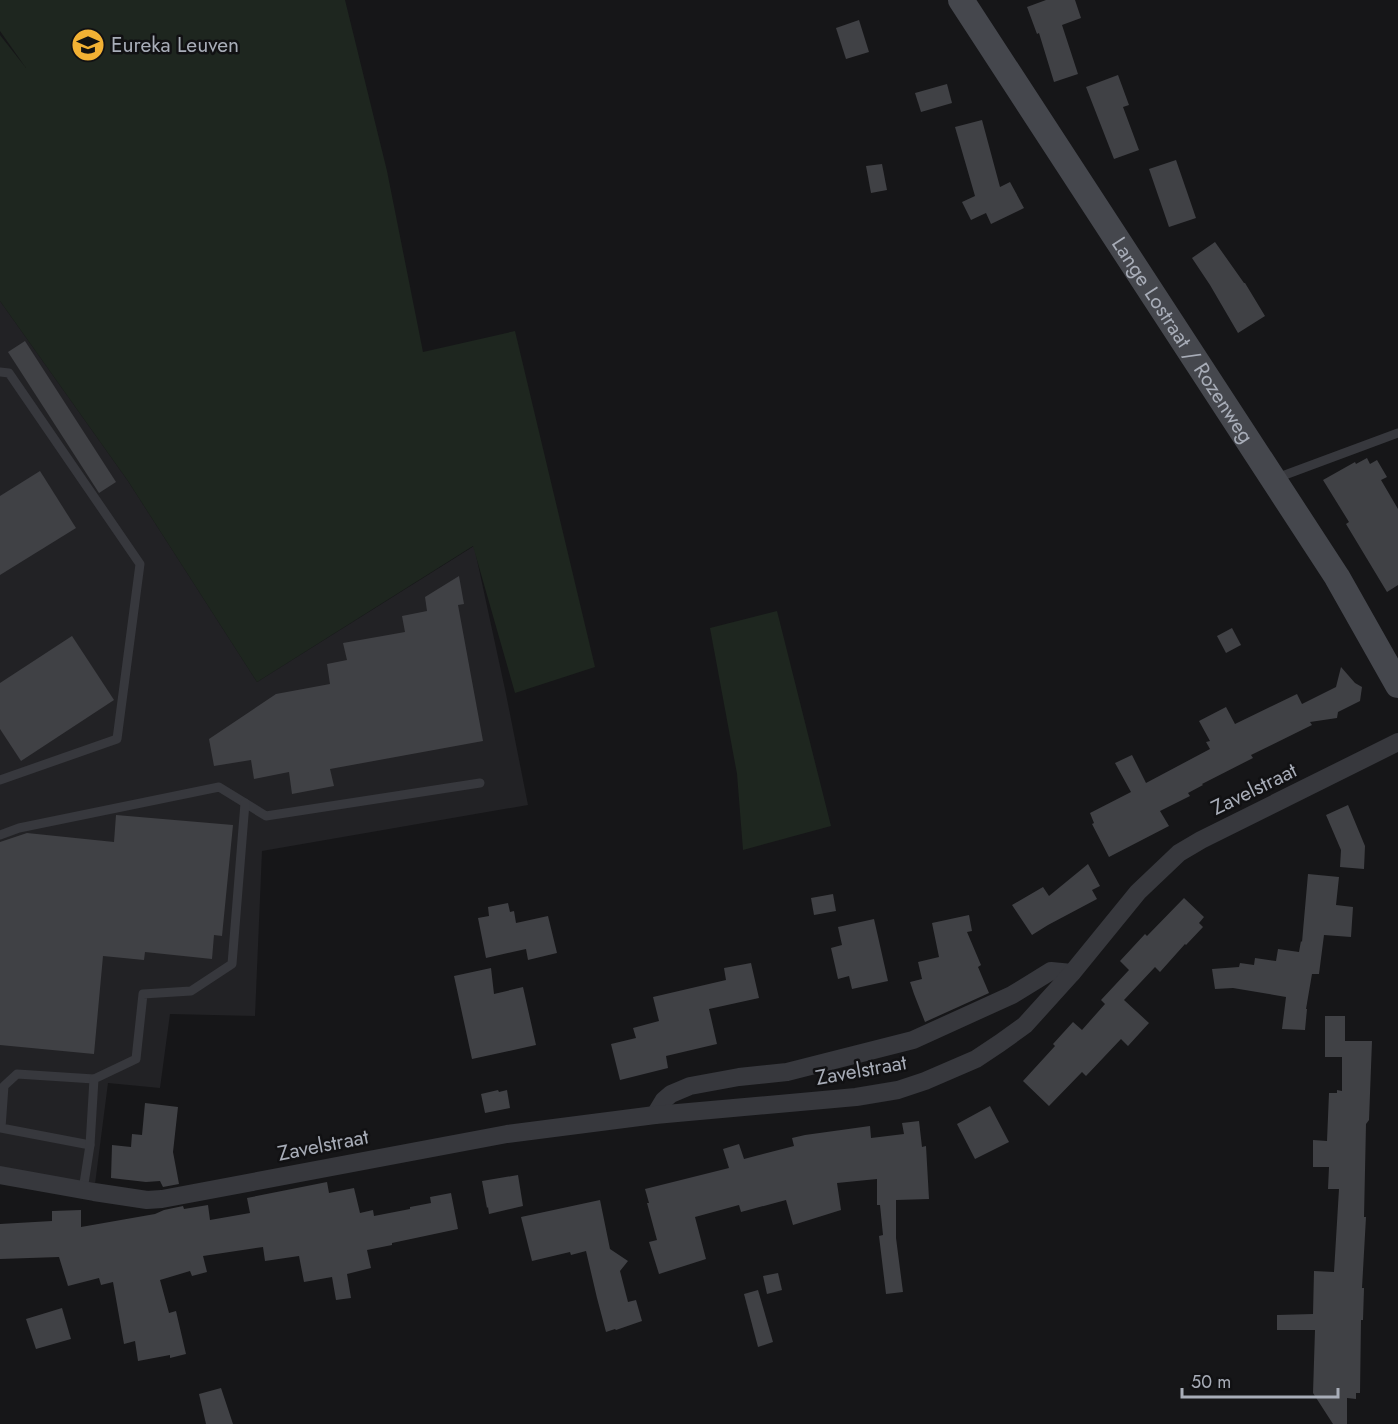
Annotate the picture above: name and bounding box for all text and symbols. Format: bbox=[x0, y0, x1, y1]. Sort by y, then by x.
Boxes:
school or university icon: Eureka Leuven bbox=[70, 27, 106, 63]
place label: Eureka Leuven bbox=[111, 30, 239, 60]
street label: Lange Lostraat / Rozenweg bbox=[1104, 231, 1261, 449]
street label: Zavelstraat bbox=[1206, 755, 1302, 823]
street label: Zavelstraat bbox=[813, 1047, 909, 1093]
street label: Zavelstraat bbox=[275, 1122, 371, 1168]
scale bar bbox=[1182, 1361, 1338, 1399]
text: 50 m bbox=[1191, 1369, 1231, 1395]

